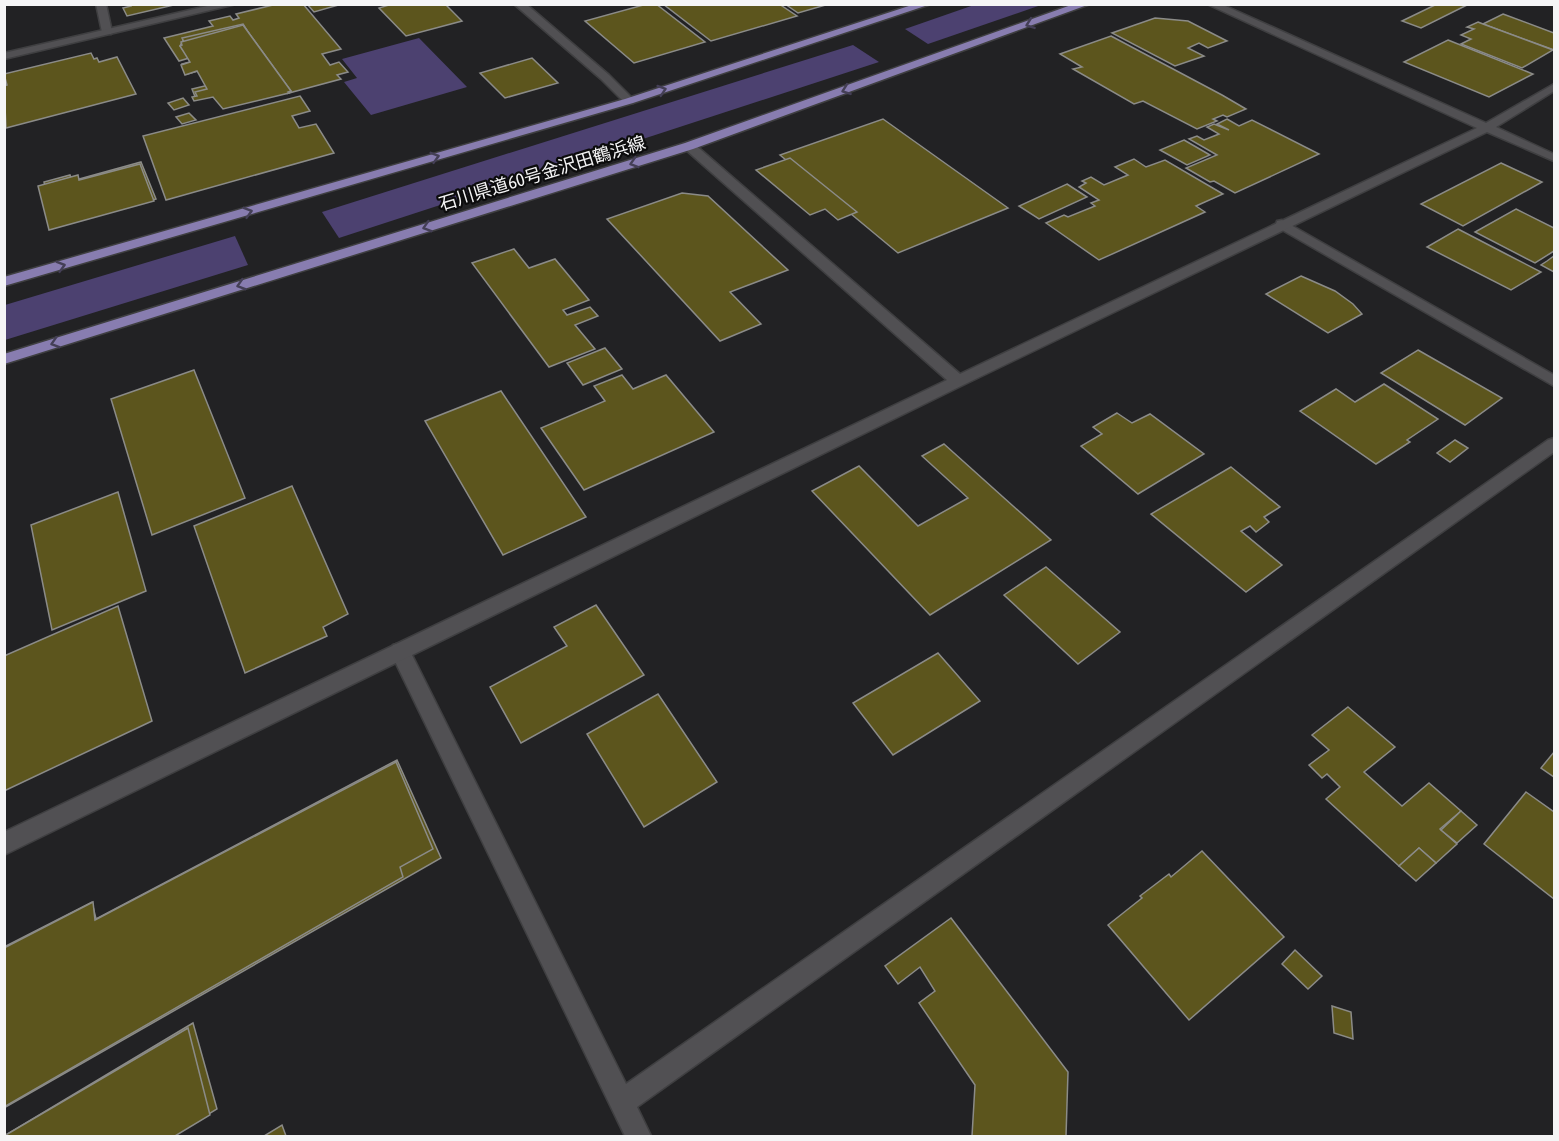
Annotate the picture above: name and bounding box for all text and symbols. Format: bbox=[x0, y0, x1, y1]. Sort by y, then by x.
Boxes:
one-way arrow bbox=[1025, 17, 1036, 30]
one-way arrow bbox=[841, 82, 852, 95]
one-way arrow bbox=[656, 85, 667, 97]
street label: 石川県道60号金沢田鶴浜線 bbox=[436, 132, 648, 214]
one-way arrow bbox=[429, 152, 440, 164]
one-way arrow bbox=[629, 156, 639, 168]
one-way arrow bbox=[242, 207, 253, 219]
one-way arrow bbox=[422, 220, 433, 232]
one-way arrow bbox=[55, 261, 66, 273]
one-way arrow bbox=[236, 278, 247, 290]
one-way arrow bbox=[50, 336, 61, 348]

